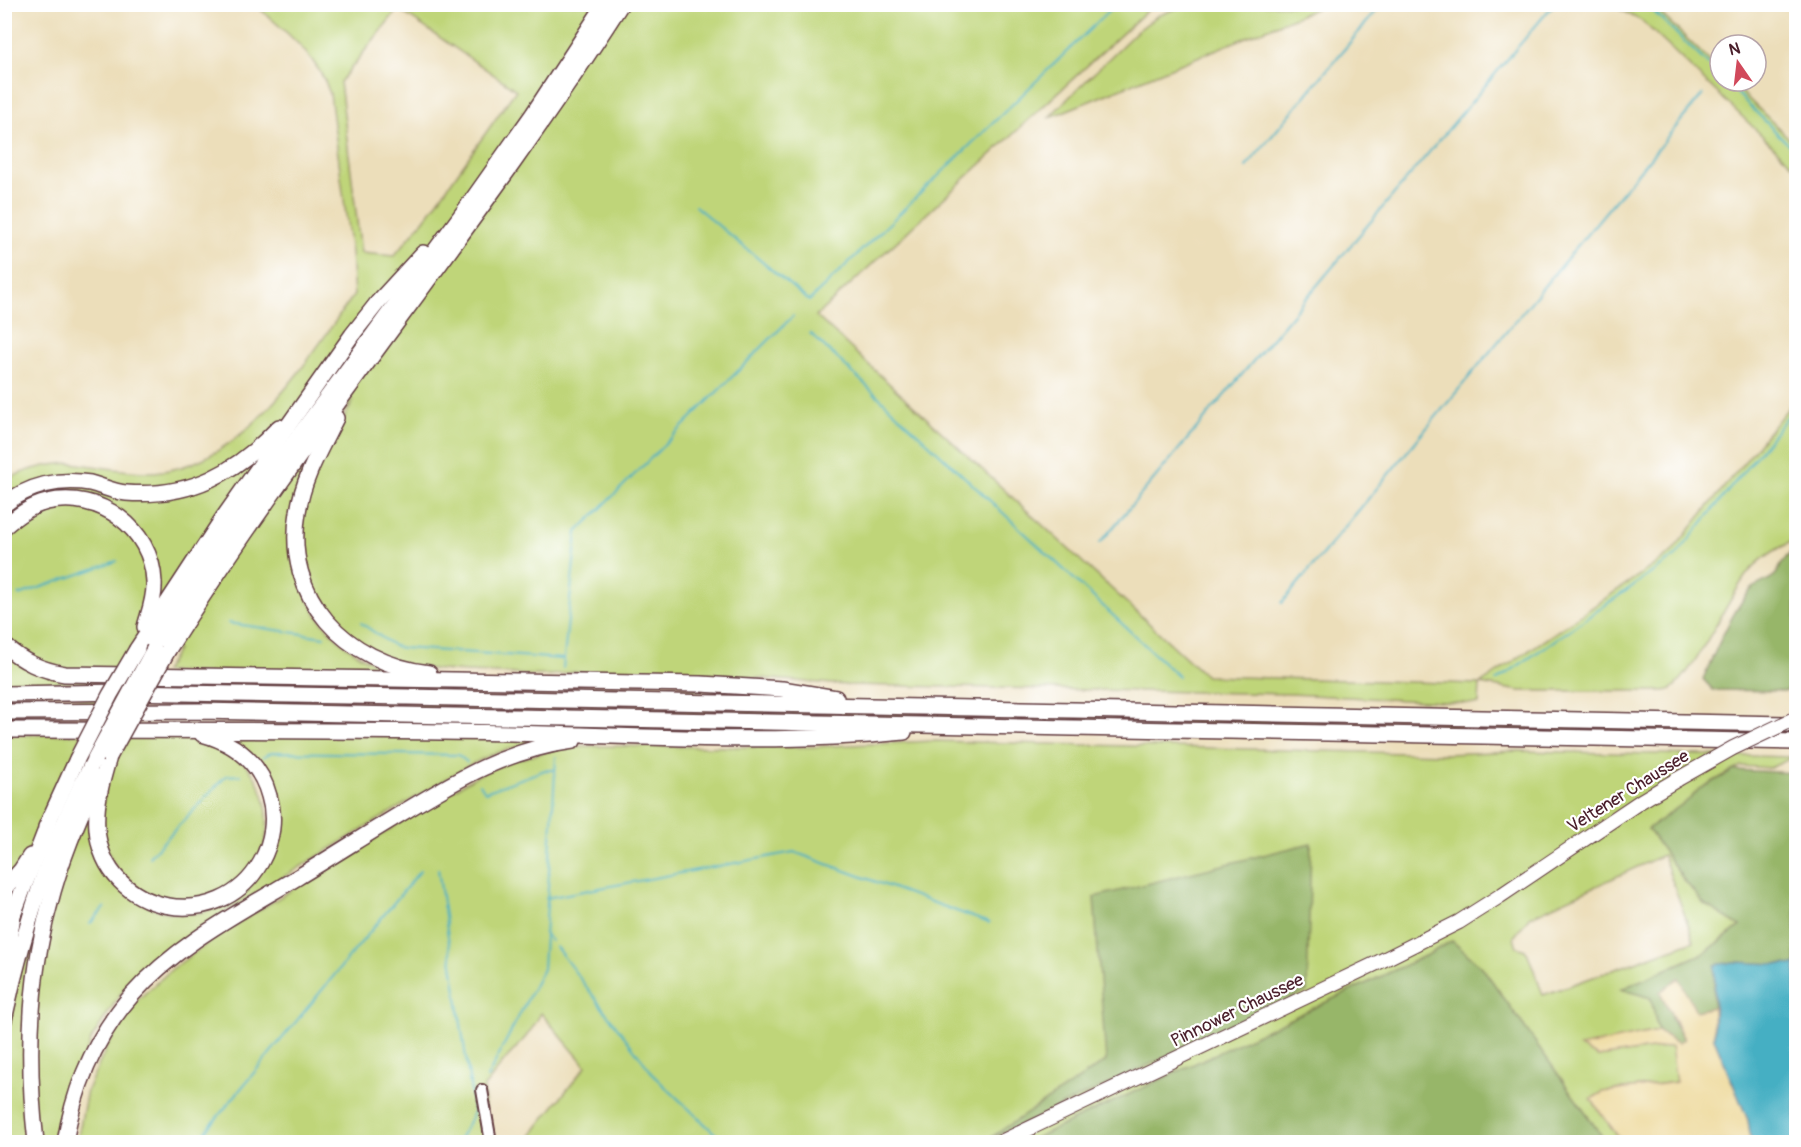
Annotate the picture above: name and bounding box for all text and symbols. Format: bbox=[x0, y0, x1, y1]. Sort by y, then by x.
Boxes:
north arrow bbox=[1708, 33, 1768, 93]
text: N bbox=[1727, 38, 1742, 60]
street label: Veltener Chaussee bbox=[1563, 745, 1694, 838]
street label: Pinnower Chaussee bbox=[1167, 968, 1308, 1053]

